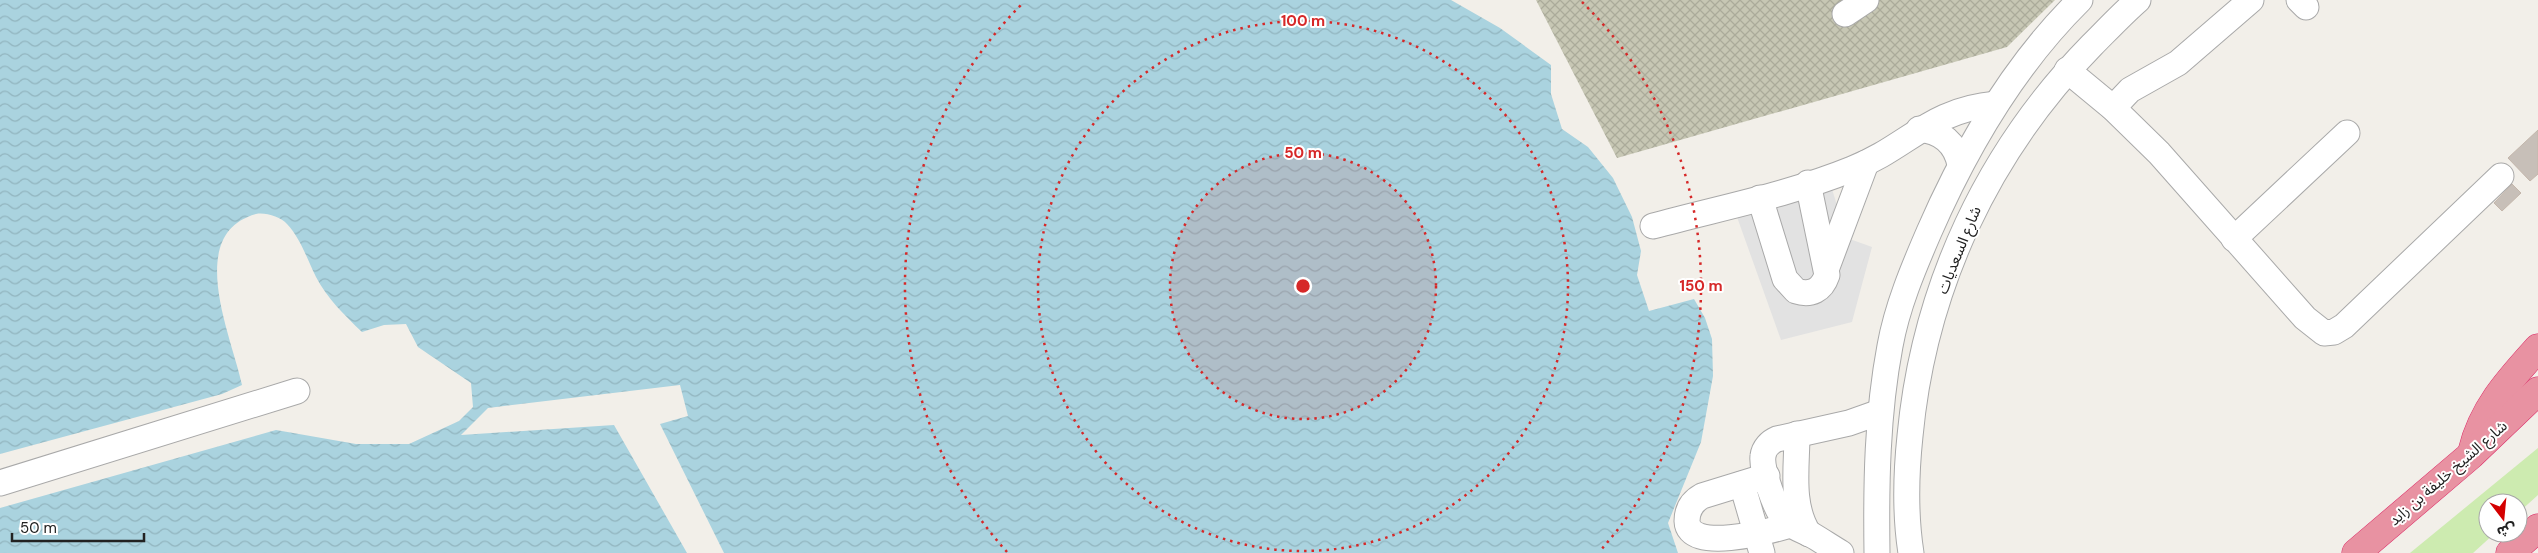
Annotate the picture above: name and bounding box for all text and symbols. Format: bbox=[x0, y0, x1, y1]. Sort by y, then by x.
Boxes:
text: 100 m bbox=[1281, 11, 1325, 31]
text: 50 m bbox=[1284, 143, 1322, 163]
street label: شارع السعديات bbox=[1932, 203, 1988, 298]
text: 150 m bbox=[1680, 276, 1723, 296]
centre of rings bbox=[1294, 277, 1312, 295]
street label: شارع الشيخ خليفة بن زايد bbox=[2385, 417, 2511, 529]
north arrow bbox=[2478, 493, 2528, 543]
scale bar bbox=[12, 510, 145, 542]
text: 50 m bbox=[20, 518, 57, 538]

